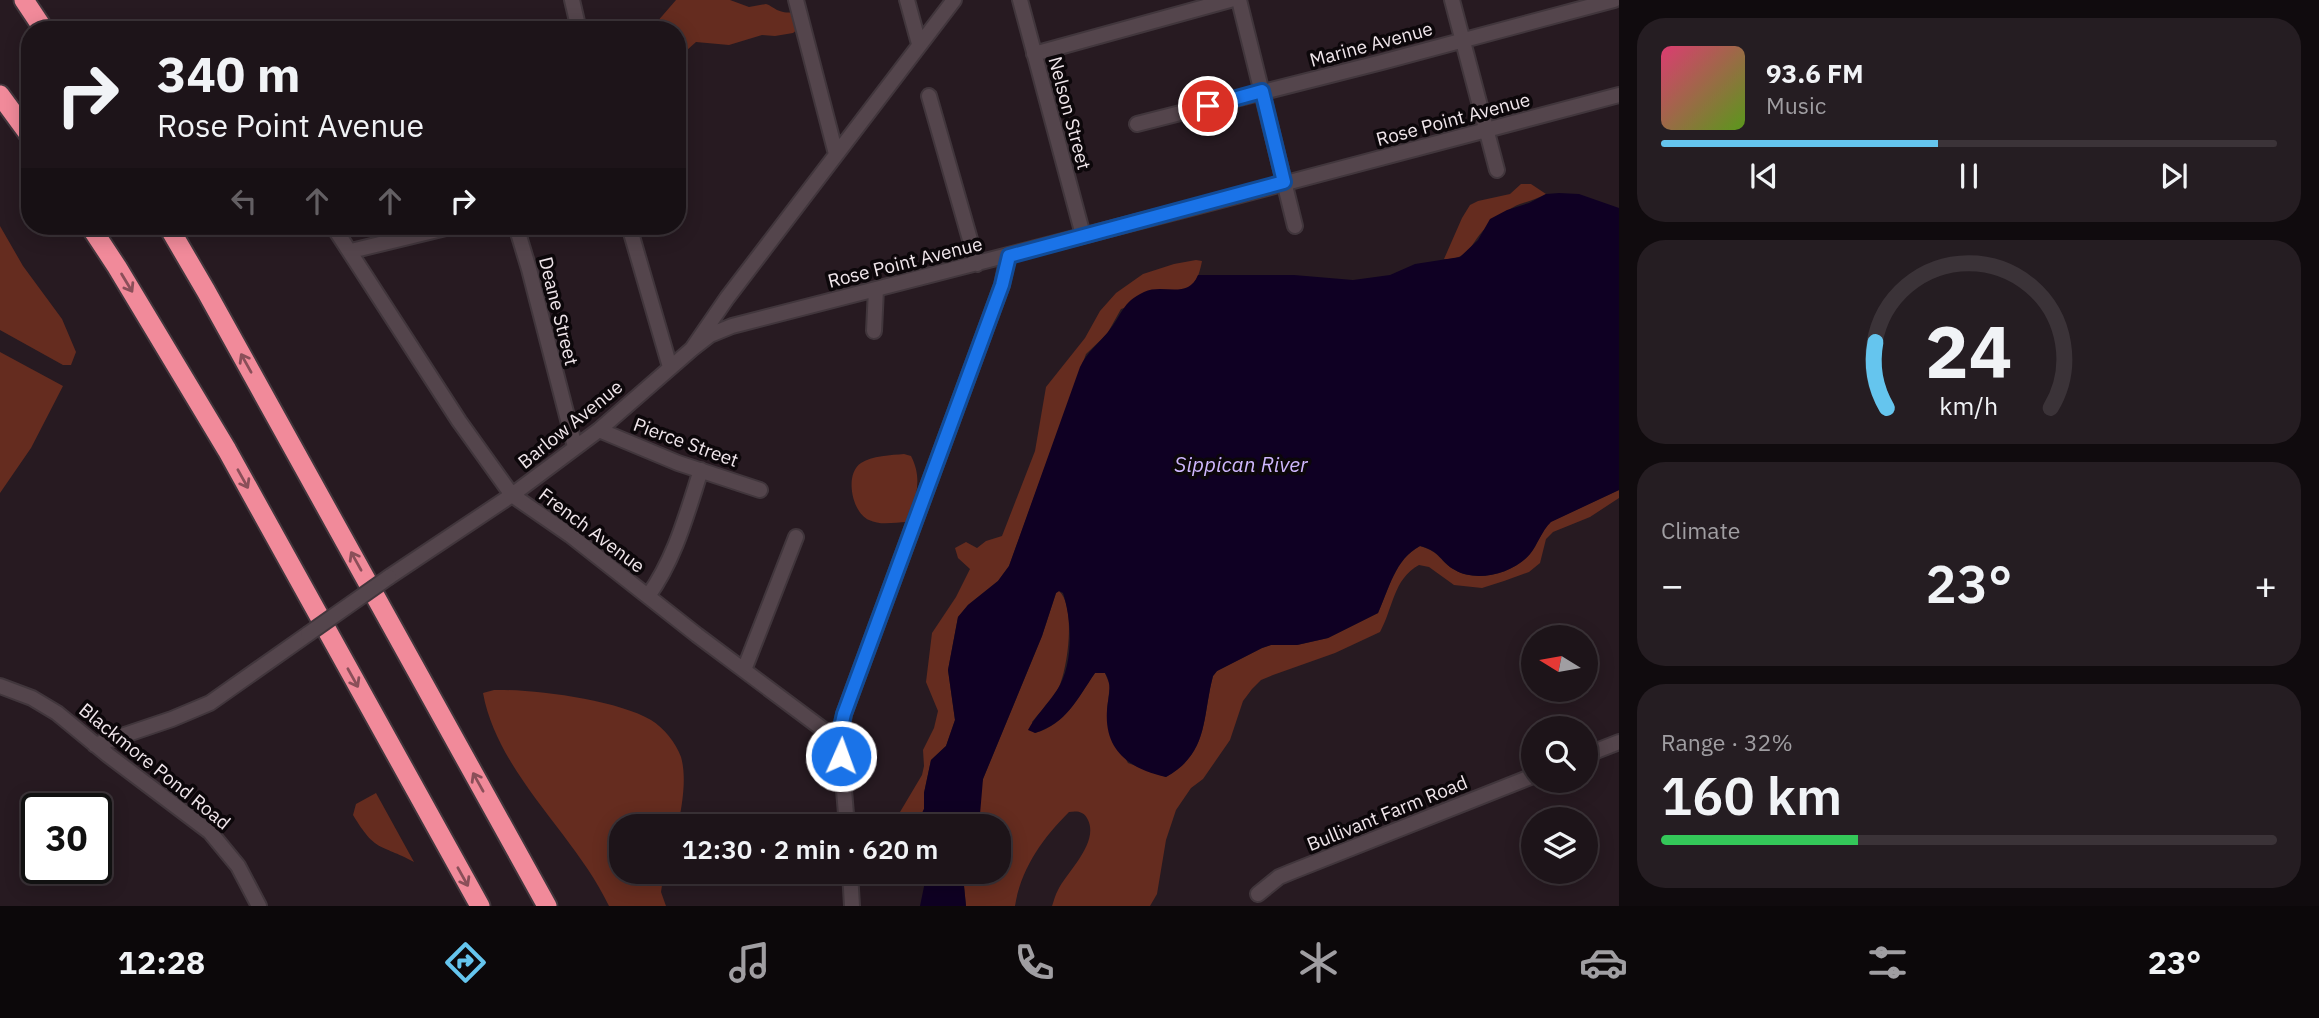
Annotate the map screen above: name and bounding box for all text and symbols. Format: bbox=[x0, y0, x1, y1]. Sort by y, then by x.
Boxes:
street label: Marine Avenue bbox=[1307, 16, 1435, 72]
text: 340 m bbox=[157, 42, 301, 105]
icon: right bbox=[42, 49, 133, 140]
street label: Nelson Street bbox=[1043, 54, 1097, 172]
text: 93.6 FM bbox=[1766, 56, 1864, 90]
pin bbox=[1178, 76, 1238, 136]
icon: arrive bbox=[1189, 87, 1227, 125]
street label: Rose Point Avenue bbox=[1373, 87, 1533, 151]
text: Music bbox=[1766, 90, 1826, 120]
text: Rose Point Avenue bbox=[157, 104, 424, 146]
icon: previous bbox=[1745, 157, 1783, 195]
icon: pause bbox=[1950, 157, 1988, 195]
icon: next bbox=[2155, 157, 2193, 195]
icon: left bbox=[225, 182, 263, 220]
icon: ahead bbox=[298, 182, 336, 220]
icon: ahead bbox=[371, 182, 409, 220]
icon: right bbox=[444, 182, 482, 220]
street label: Rose Point Avenue bbox=[825, 231, 985, 293]
street label: Deane Street bbox=[534, 254, 584, 368]
one-way arrow bbox=[120, 272, 134, 292]
text: 24 bbox=[1925, 303, 2013, 398]
one-way arrow bbox=[238, 353, 252, 373]
street label: Barlow Avenue bbox=[513, 374, 627, 474]
text: km/h bbox=[1940, 389, 1998, 422]
street label: Pierce Street bbox=[630, 412, 742, 472]
water label: Sippican River bbox=[1174, 450, 1309, 478]
one-way arrow bbox=[236, 468, 250, 488]
street label: French Avenue bbox=[534, 482, 650, 578]
text: Climate bbox=[1661, 515, 1740, 545]
text: 23° bbox=[1926, 550, 2012, 617]
one-way arrow bbox=[349, 552, 363, 572]
text: − bbox=[1661, 560, 1684, 609]
text: + bbox=[2254, 560, 2277, 609]
north arrow bbox=[1521, 625, 1598, 702]
map controls bbox=[1521, 625, 1598, 884]
one-way arrow bbox=[347, 667, 360, 688]
street label: Blackmore Pond Road bbox=[74, 697, 236, 835]
button: search bbox=[1521, 716, 1598, 793]
position arrow bbox=[804, 719, 878, 793]
text: Range · 32% bbox=[1661, 727, 1793, 757]
text: 160 km bbox=[1661, 762, 1842, 829]
street label: Bullivant Farm Road bbox=[1303, 770, 1471, 856]
one-way arrow bbox=[471, 772, 484, 793]
speed limit sign: 30 bbox=[21, 793, 112, 884]
button: layers bbox=[1521, 807, 1598, 884]
text: 12:30 · 2 min · 620 m bbox=[682, 832, 938, 866]
one-way arrow bbox=[457, 866, 471, 886]
icon: directions bbox=[441, 938, 490, 987]
icon: music bbox=[725, 938, 774, 987]
icon: phone bbox=[1010, 938, 1059, 987]
icon: climate bbox=[1294, 938, 1343, 987]
icon: car bbox=[1579, 938, 1628, 987]
icon: filters bbox=[1863, 938, 1912, 987]
text: 12:28 bbox=[118, 941, 205, 983]
text: 23° bbox=[2148, 941, 2201, 983]

